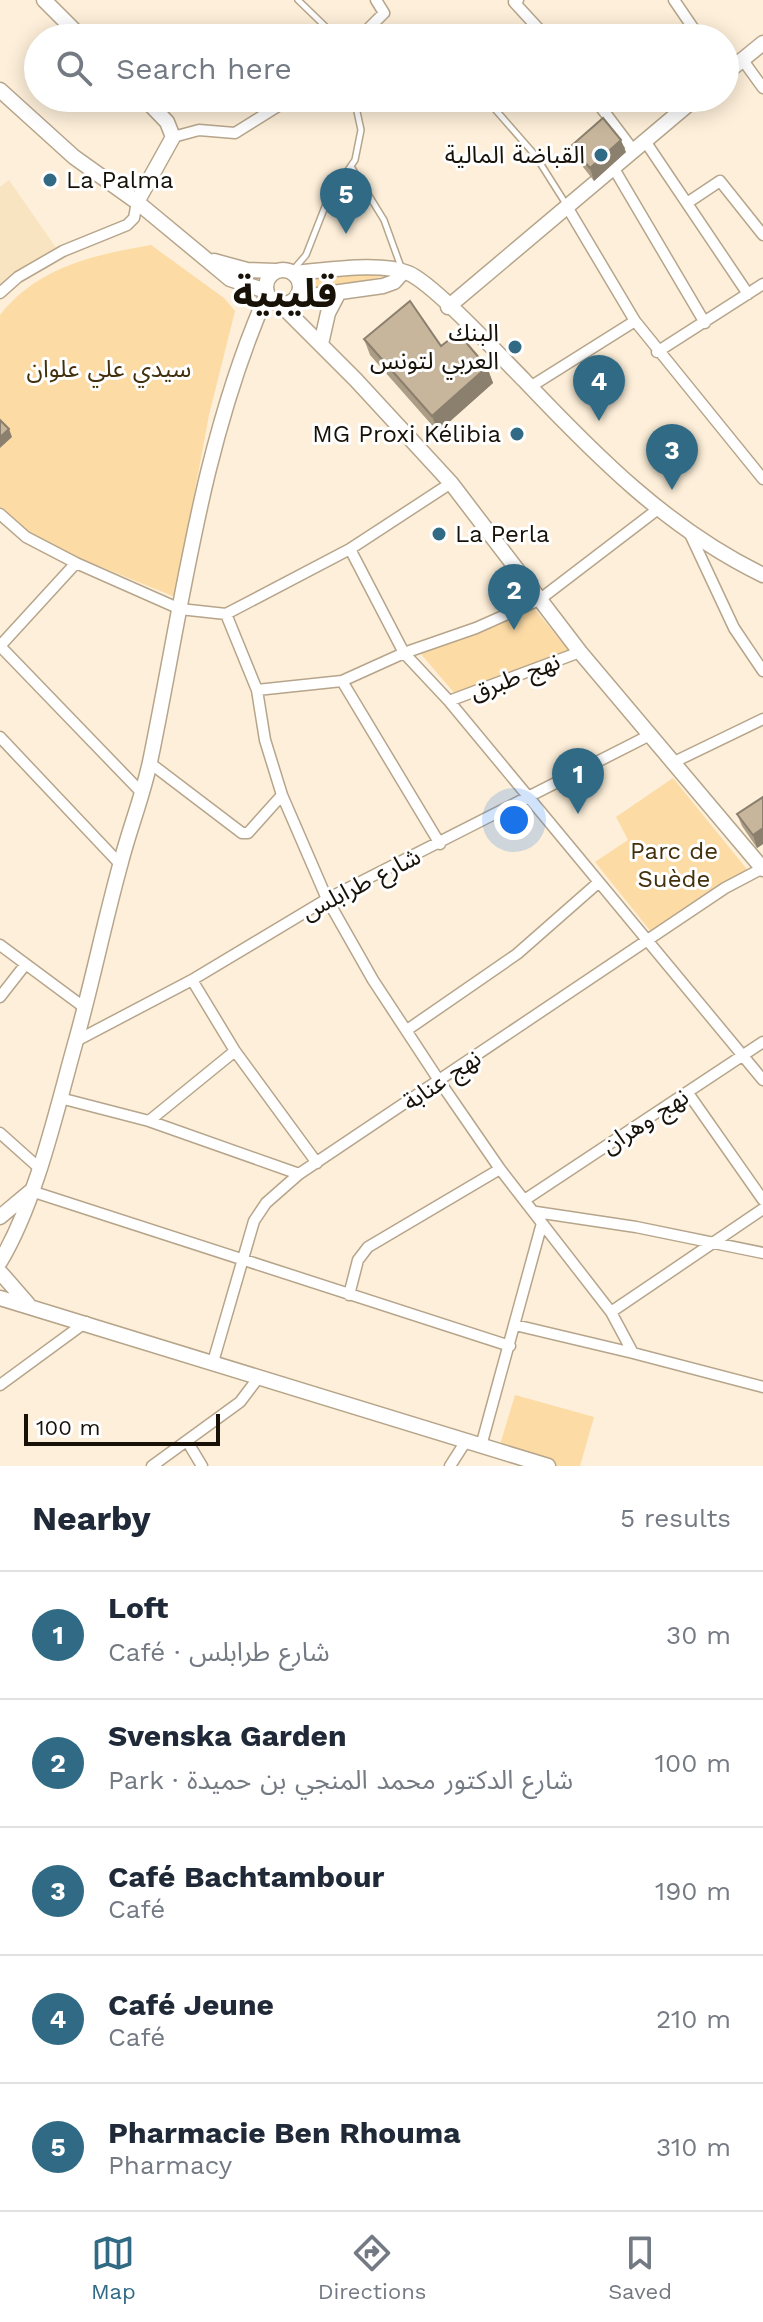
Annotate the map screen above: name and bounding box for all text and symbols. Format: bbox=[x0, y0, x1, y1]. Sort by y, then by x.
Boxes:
search box bbox=[24, 24, 739, 112]
icon: search bbox=[52, 46, 96, 90]
text: Search here bbox=[116, 51, 292, 86]
place label: القباضة المالية bbox=[445, 141, 585, 169]
marker: القباضة المالية bbox=[592, 146, 610, 164]
place label: La Palma bbox=[66, 166, 174, 194]
pin: 5 bbox=[320, 168, 372, 234]
marker: La Palma bbox=[41, 171, 59, 189]
district label: قليبية bbox=[233, 270, 337, 317]
place label: البنك العربي لتونس bbox=[370, 319, 499, 380]
marker: البنك العربي لتونس bbox=[506, 338, 524, 356]
park label: سيدي علي علوان bbox=[27, 355, 191, 388]
pin: 4 bbox=[573, 355, 625, 421]
place label: MG Proxi Kélibia bbox=[312, 420, 501, 448]
pin: 3 bbox=[646, 424, 698, 490]
marker: MG Proxi Kélibia bbox=[508, 425, 526, 443]
place label: La Perla bbox=[455, 520, 550, 548]
marker: La Perla bbox=[430, 525, 448, 543]
pin: 2 bbox=[488, 564, 540, 630]
street label: نهج طبرق bbox=[466, 647, 565, 710]
pin: 1 bbox=[552, 748, 604, 814]
your location bbox=[494, 800, 534, 840]
park label: Parc de Suède bbox=[630, 837, 718, 893]
street label: شارع طرابلس bbox=[297, 842, 427, 929]
street label: نهج عنابة bbox=[398, 1044, 488, 1119]
street label: نهج وهران bbox=[596, 1083, 695, 1162]
scale bar bbox=[24, 1410, 220, 1446]
text: 100 m bbox=[36, 1415, 100, 1440]
text: Nearby bbox=[32, 1498, 151, 1538]
text: 5 results bbox=[620, 1503, 731, 1533]
text: Loft bbox=[108, 1590, 168, 1625]
text: 1 bbox=[52, 1620, 64, 1650]
text: 30 m bbox=[666, 1620, 731, 1650]
text: Café · شارع طرابلس bbox=[108, 1637, 330, 1667]
text: Svenska Garden bbox=[108, 1718, 347, 1753]
text: 2 bbox=[50, 1748, 66, 1778]
text: 100 m bbox=[655, 1748, 731, 1778]
text: Park · شارع الدكتور محمد المنجي بن حميدة bbox=[108, 1765, 573, 1795]
text: Café Bachtambour bbox=[108, 1859, 385, 1894]
text: 3 bbox=[50, 1876, 66, 1906]
text: 190 m bbox=[655, 1876, 731, 1906]
text: Café bbox=[108, 1894, 165, 1924]
text: Café Jeune bbox=[108, 1987, 274, 2022]
text: 4 bbox=[50, 2004, 66, 2034]
text: 210 m bbox=[656, 2004, 731, 2034]
text: Café bbox=[108, 2022, 165, 2052]
text: Pharmacie Ben Rhouma bbox=[108, 2115, 461, 2150]
text: 5 bbox=[50, 2132, 66, 2162]
text: 310 m bbox=[656, 2132, 731, 2162]
text: Pharmacy bbox=[108, 2150, 232, 2180]
tab: Map bbox=[91, 2231, 136, 2304]
tab: Directions bbox=[318, 2231, 426, 2304]
tab: Saved bbox=[608, 2231, 672, 2304]

